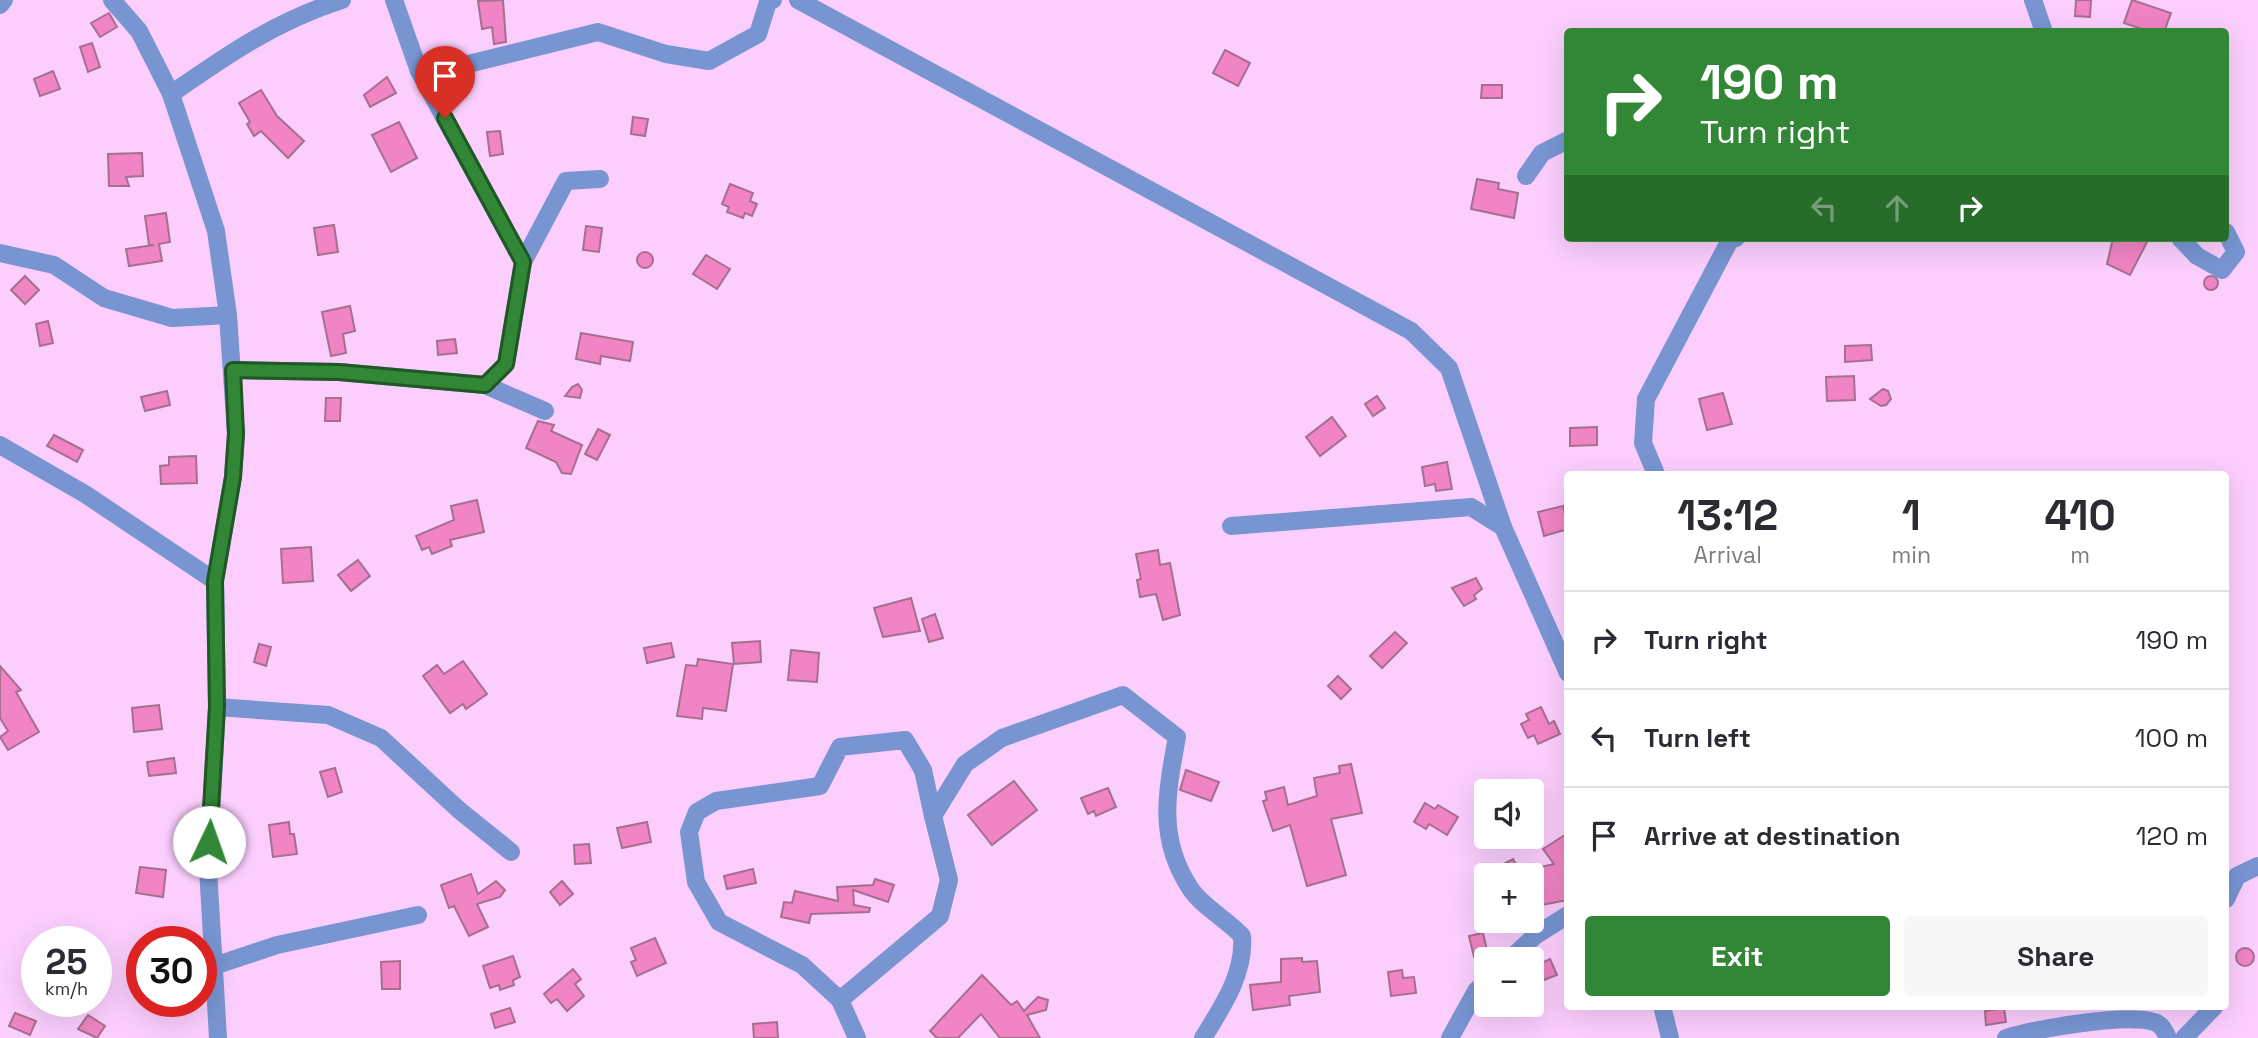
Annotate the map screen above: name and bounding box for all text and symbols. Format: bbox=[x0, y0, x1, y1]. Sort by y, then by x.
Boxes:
pin bbox=[415, 46, 475, 118]
text: 190 m bbox=[1700, 51, 1838, 113]
icon: right bbox=[1585, 56, 1676, 147]
icon: arrive bbox=[426, 57, 464, 95]
text: Turn right bbox=[1700, 112, 1850, 152]
icon: left bbox=[1805, 189, 1843, 227]
icon: ahead bbox=[1878, 189, 1916, 227]
icon: right bbox=[1951, 189, 1989, 227]
text: 13:12 bbox=[1677, 489, 1778, 542]
text: 1 bbox=[1902, 489, 1921, 542]
text: 410 bbox=[2044, 489, 2116, 542]
text: Arrival bbox=[1694, 540, 1762, 570]
text: min bbox=[1892, 540, 1931, 570]
text: m bbox=[2070, 540, 2090, 570]
icon: right bbox=[1585, 621, 1623, 659]
text: Turn right bbox=[1644, 623, 1768, 657]
text: 190 m bbox=[2136, 623, 2208, 657]
icon: left bbox=[1585, 719, 1623, 757]
text: Turn left bbox=[1644, 721, 1751, 755]
text: 100 m bbox=[2135, 721, 2208, 755]
map controls bbox=[1474, 779, 1544, 1017]
button: sound bbox=[1474, 779, 1544, 849]
position arrow bbox=[172, 805, 246, 879]
icon: arrive bbox=[1585, 817, 1623, 855]
text: Arrive at destination bbox=[1644, 819, 1901, 853]
text: 120 m bbox=[2136, 819, 2208, 853]
button: + bbox=[1474, 863, 1544, 933]
button: Exit bbox=[1585, 916, 1890, 996]
button: Share bbox=[1904, 916, 2208, 996]
speed limit sign: 30 bbox=[126, 926, 217, 1017]
text: 25 bbox=[46, 940, 87, 984]
button: − bbox=[1474, 947, 1544, 1017]
text: km/h bbox=[45, 977, 88, 1000]

